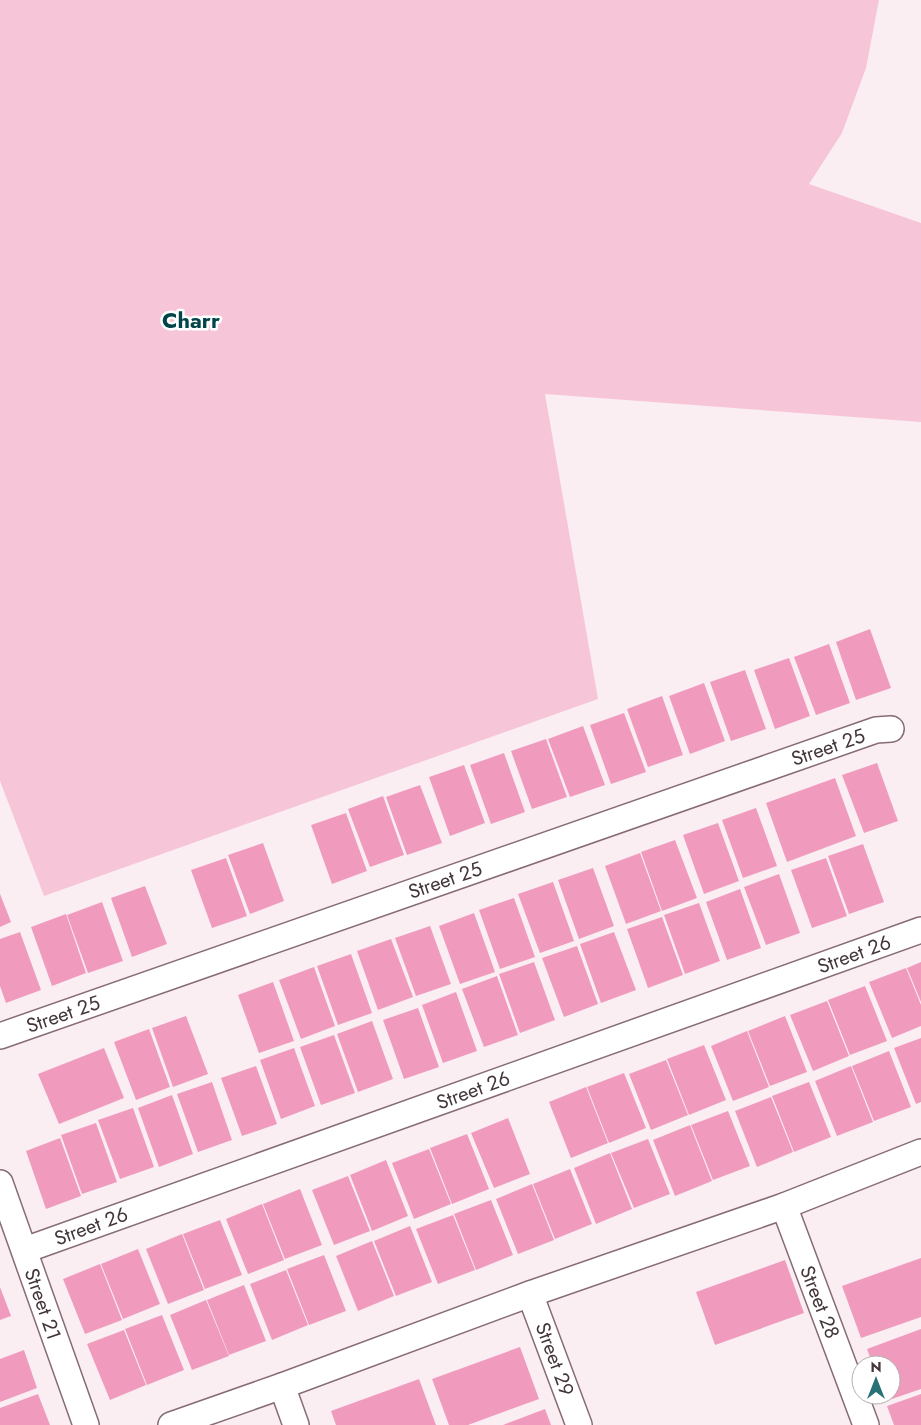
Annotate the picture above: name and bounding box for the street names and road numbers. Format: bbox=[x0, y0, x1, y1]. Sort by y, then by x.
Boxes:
street label: Street 25 bbox=[787, 721, 869, 774]
street label: Street 25 bbox=[404, 854, 486, 907]
street label: Street 26 bbox=[813, 928, 895, 981]
street label: Street 25 bbox=[22, 988, 104, 1041]
street label: Street 26 bbox=[432, 1064, 514, 1117]
street label: Street 26 bbox=[50, 1200, 132, 1253]
street label: Street 28 bbox=[792, 1261, 847, 1343]
street label: Street 21 bbox=[17, 1264, 68, 1344]
street label: Street 29 bbox=[528, 1318, 581, 1400]

